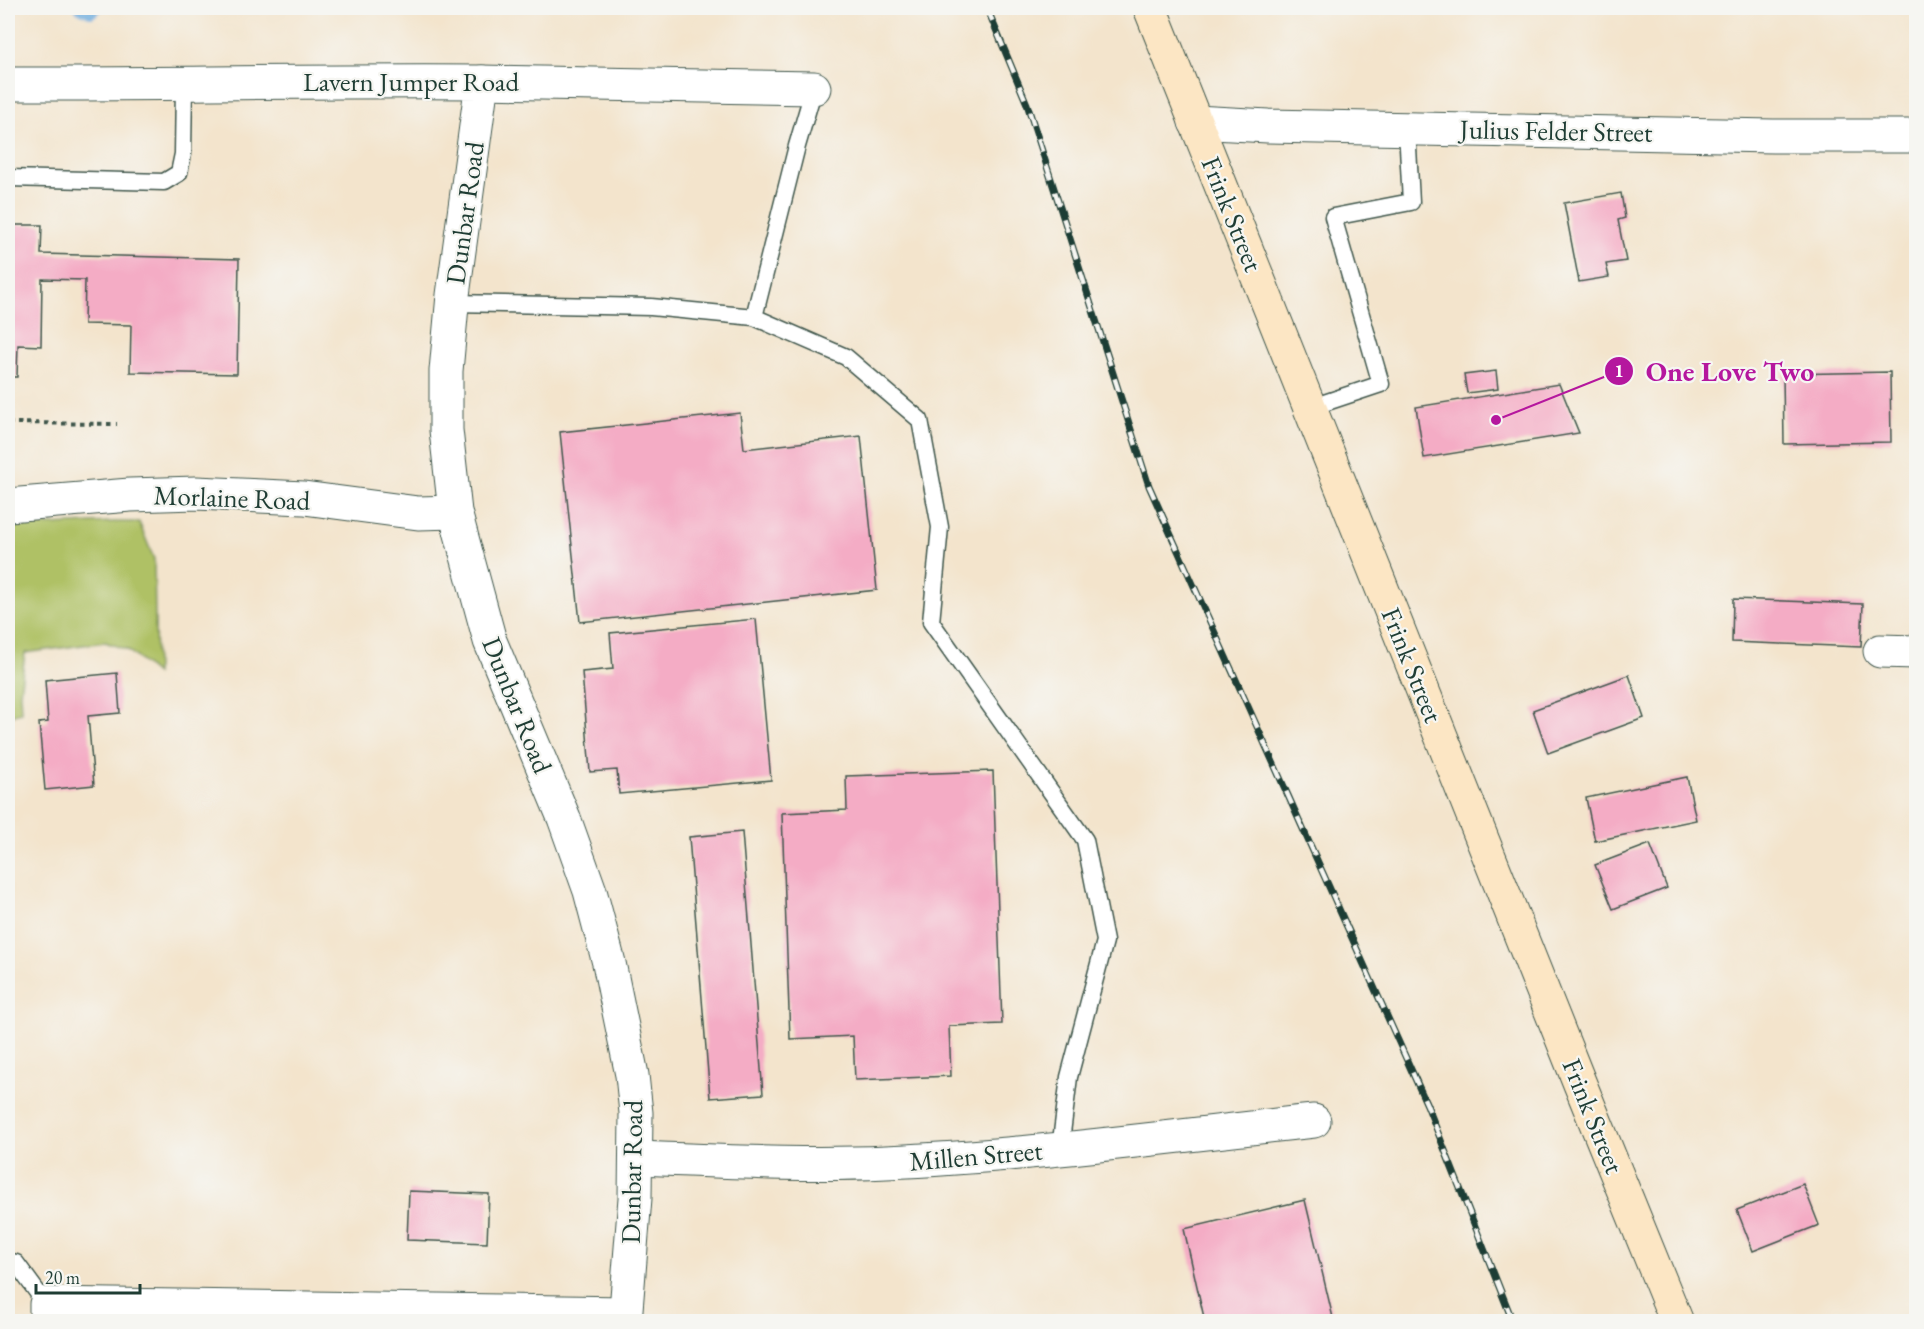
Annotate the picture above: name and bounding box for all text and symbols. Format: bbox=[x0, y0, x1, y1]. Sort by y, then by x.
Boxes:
street label: Lavern Jumper Road bbox=[303, 64, 519, 99]
street label: Julius Felder Street bbox=[1457, 111, 1653, 150]
street label: Dunbar Road bbox=[437, 139, 492, 287]
street label: Frink Street bbox=[1194, 151, 1272, 277]
callout: One Love Two bbox=[1604, 348, 1826, 394]
text: One Love Two bbox=[1646, 353, 1814, 389]
text: 1 bbox=[1614, 359, 1624, 382]
street label: Morlaine Road bbox=[153, 477, 311, 518]
street label: Frink Street bbox=[1374, 602, 1452, 728]
street label: Dunbar Road bbox=[474, 632, 561, 778]
street label: Frink Street bbox=[1555, 1053, 1633, 1179]
street label: Dunbar Road bbox=[613, 1099, 650, 1244]
street label: Millen Street bbox=[908, 1132, 1044, 1179]
scale bar bbox=[36, 1257, 140, 1295]
text: 20 m bbox=[45, 1266, 80, 1289]

